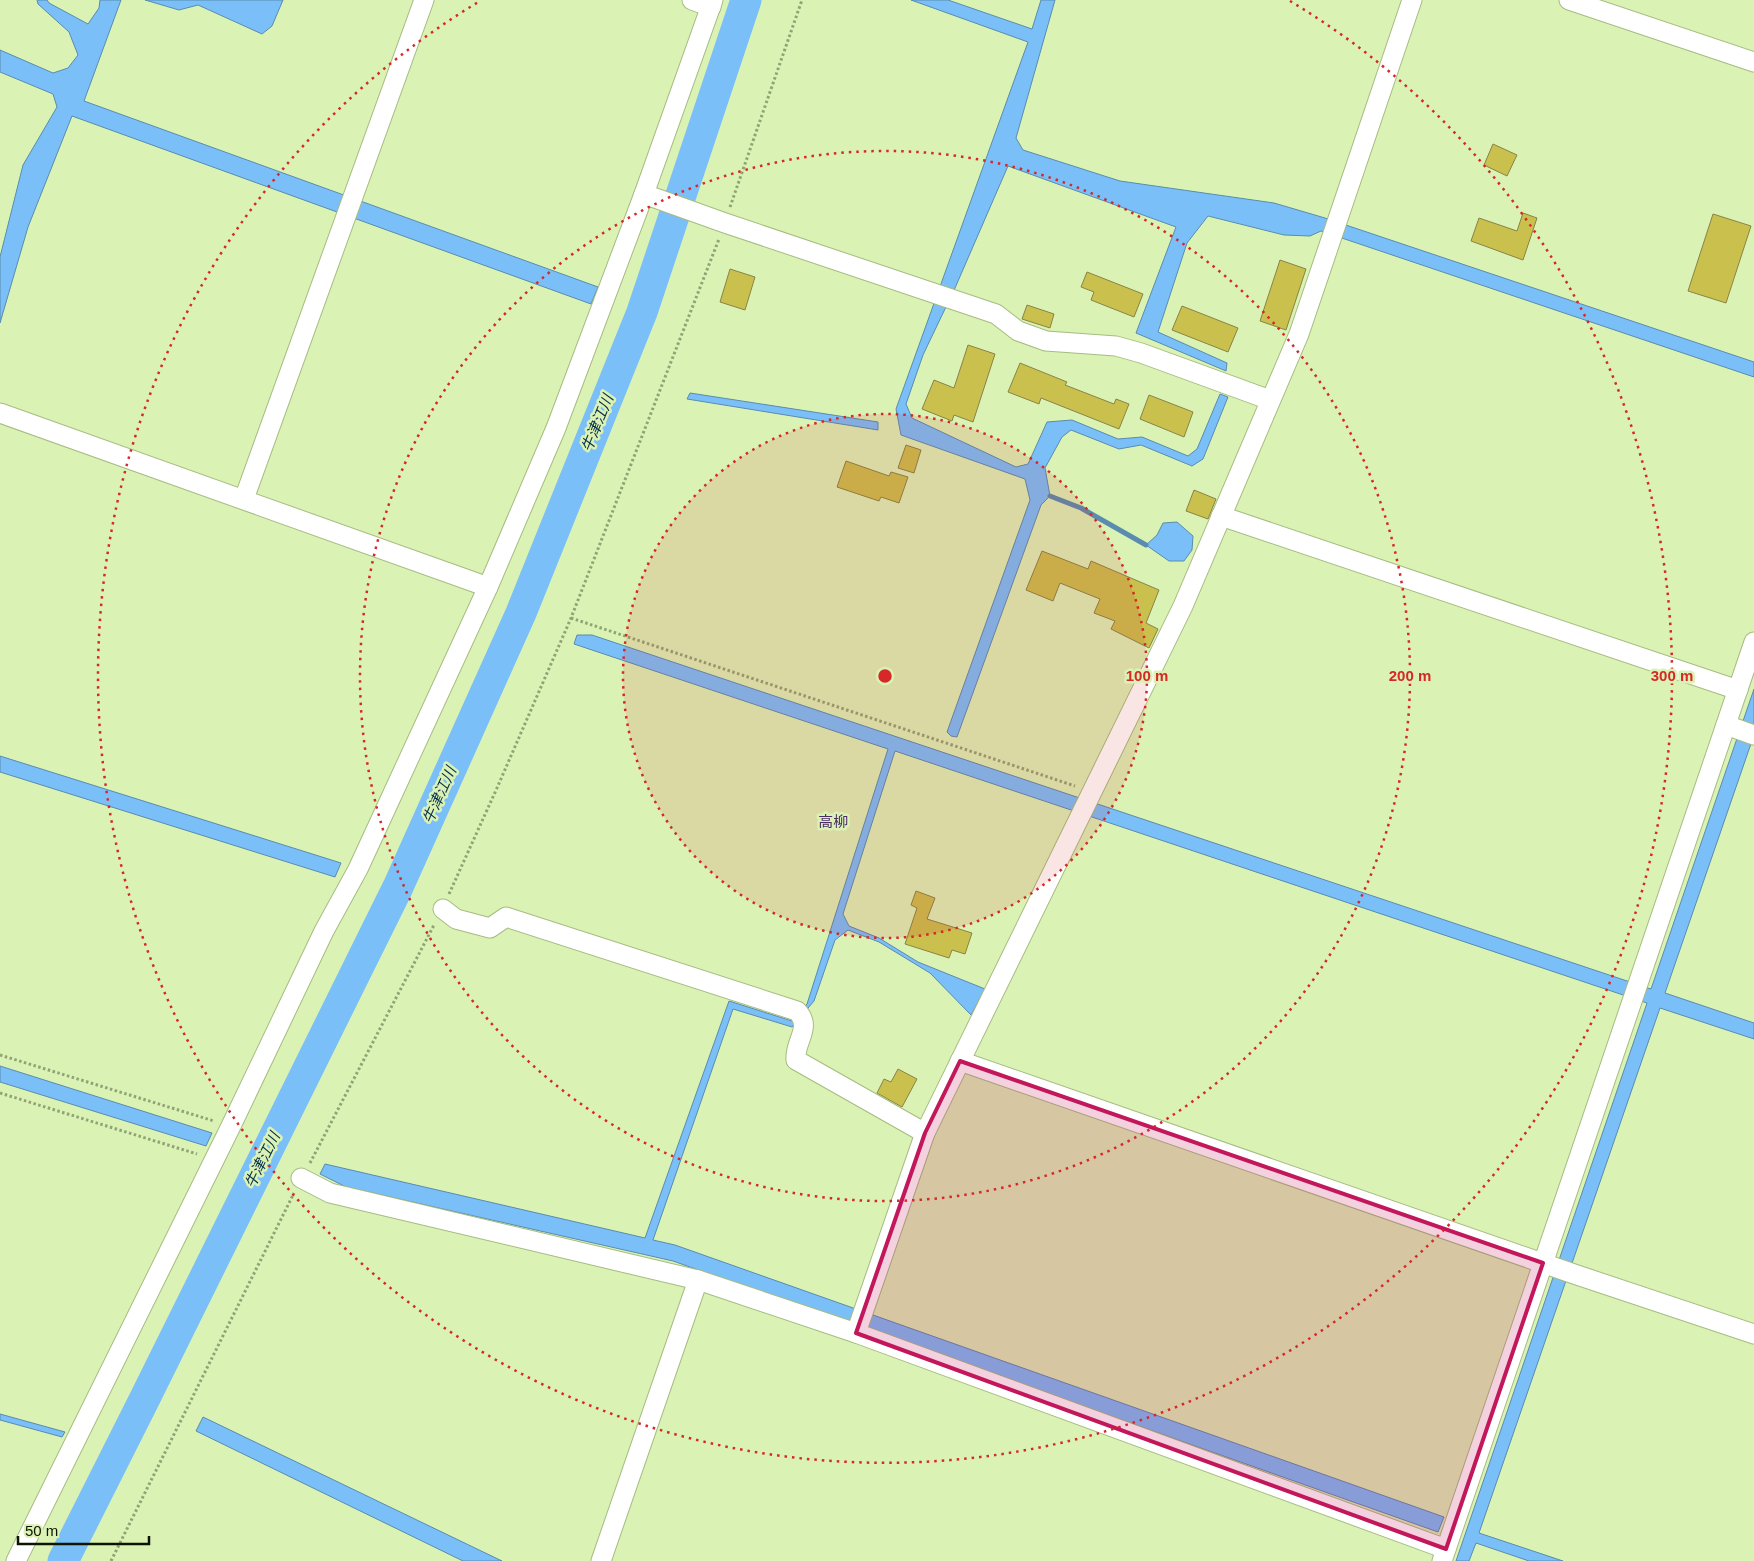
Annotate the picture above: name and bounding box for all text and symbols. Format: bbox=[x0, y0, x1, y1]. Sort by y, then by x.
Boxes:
water label: 牛津江川 bbox=[578, 390, 617, 454]
centre of rings bbox=[876, 667, 894, 685]
text: 100 m bbox=[1126, 667, 1168, 684]
text: 200 m bbox=[1389, 667, 1431, 684]
text: 300 m bbox=[1651, 667, 1693, 684]
water label: 牛津江川 bbox=[419, 762, 460, 826]
district label: 高柳 bbox=[818, 813, 848, 830]
water label: 牛津江川 bbox=[241, 1128, 284, 1191]
scale bar bbox=[18, 1514, 149, 1546]
text: 50 m bbox=[25, 1522, 58, 1539]

